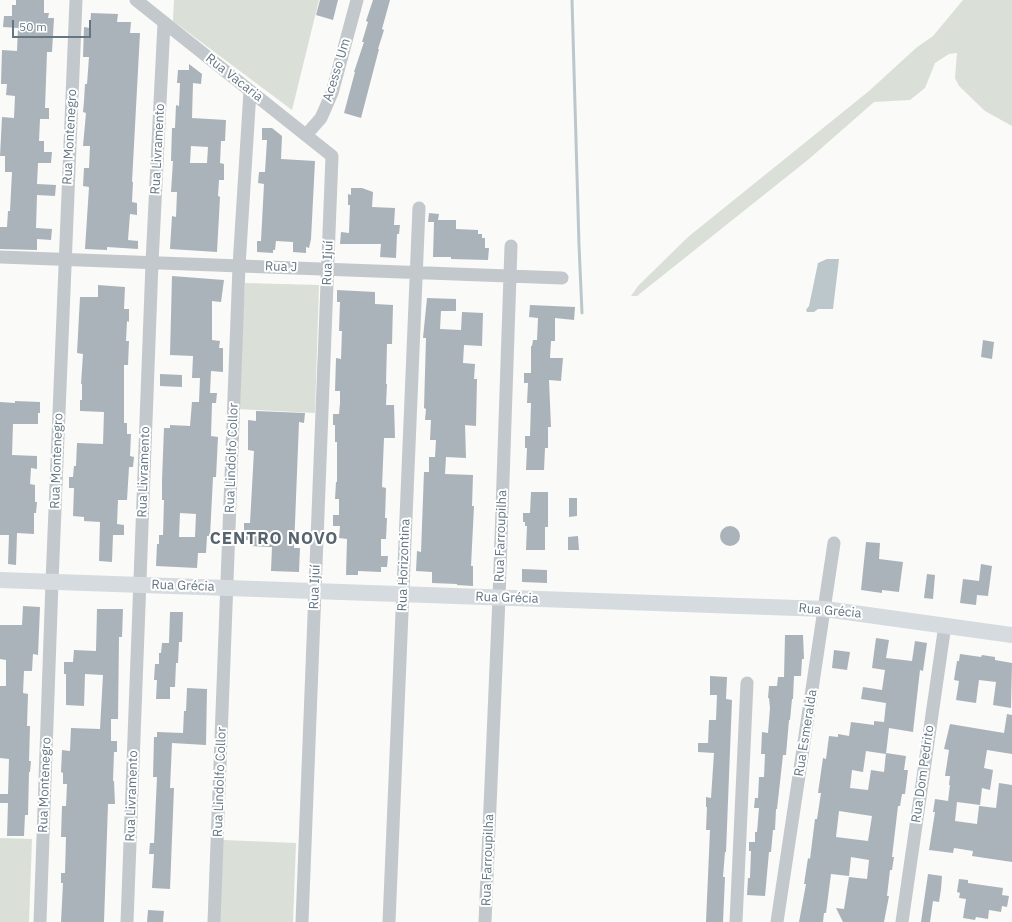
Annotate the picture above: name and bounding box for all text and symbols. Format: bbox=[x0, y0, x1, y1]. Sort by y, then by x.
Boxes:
scale bar bbox=[14, 12, 93, 38]
text: 50 m bbox=[19, 19, 47, 34]
street label: Acesso Um bbox=[320, 37, 354, 103]
street label: Rua Vacaria bbox=[202, 51, 266, 105]
street label: Rua Montenegro bbox=[60, 89, 80, 185]
street label: Rua Livramento bbox=[148, 103, 168, 195]
street label: Rua Ijuí bbox=[319, 240, 337, 286]
street label: Rua J bbox=[265, 259, 297, 275]
street label: Rua Lindolfo Collor bbox=[222, 403, 242, 513]
street label: Rua Montenegro bbox=[48, 413, 66, 509]
street label: Rua Livramento bbox=[135, 426, 153, 518]
street label: Rua Farroupilha bbox=[492, 490, 510, 582]
street label: Rua Horizontina bbox=[395, 518, 413, 612]
district label: CENTRO NOVO bbox=[210, 529, 338, 549]
street label: Rua Ijuí bbox=[306, 564, 324, 610]
street label: Rua Grécia bbox=[151, 577, 215, 595]
street label: Rua Grécia bbox=[475, 589, 539, 607]
street label: Rua Grécia bbox=[798, 600, 862, 622]
street label: Rua Esmeralda bbox=[791, 688, 821, 778]
street label: Rua Dom Pedrito bbox=[908, 724, 938, 824]
street label: Rua Lindolfo Collor bbox=[210, 727, 230, 837]
street label: Rua Montenegro bbox=[36, 737, 54, 833]
street label: Rua Livramento bbox=[123, 750, 141, 842]
street label: Rua Farroupilha bbox=[479, 814, 497, 906]

